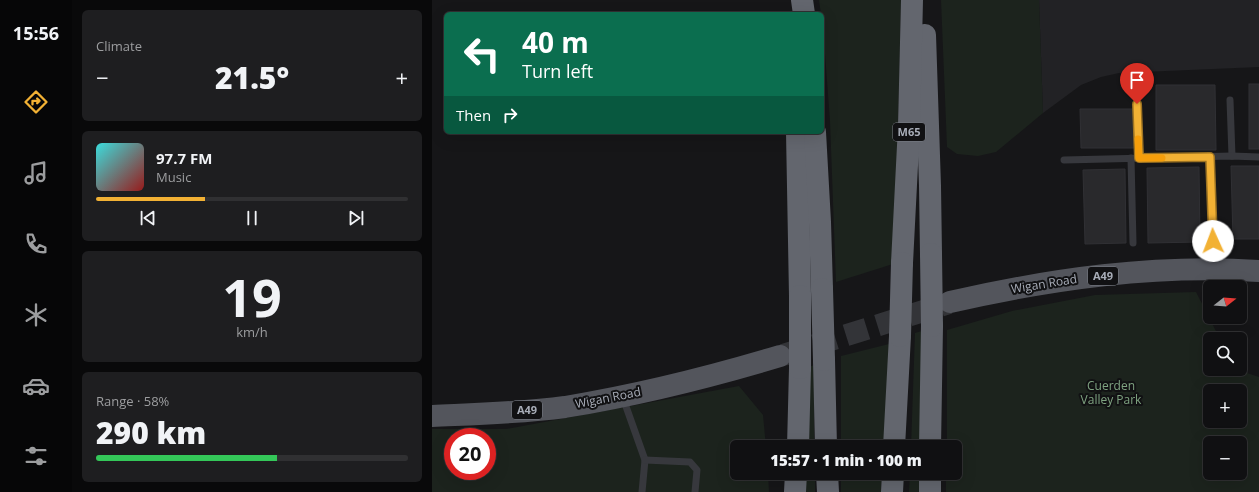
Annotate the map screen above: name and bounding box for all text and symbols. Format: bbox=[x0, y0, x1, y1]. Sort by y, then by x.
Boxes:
text: 15:56 bbox=[13, 21, 59, 45]
text: 40 m bbox=[522, 23, 589, 61]
icon: left bbox=[456, 28, 508, 80]
text: Climate bbox=[96, 37, 142, 55]
text: 21.5° bbox=[215, 57, 289, 98]
text: Turn left bbox=[522, 59, 593, 83]
text: − bbox=[96, 62, 109, 92]
text: + bbox=[395, 62, 408, 92]
pin bbox=[1120, 63, 1154, 104]
icon: arrive bbox=[1126, 69, 1148, 91]
icon: directions bbox=[22, 88, 50, 116]
icon: right bbox=[499, 104, 521, 126]
text: Then bbox=[456, 105, 491, 125]
road number: M65 bbox=[893, 123, 925, 141]
text: 97.7 FM bbox=[156, 148, 212, 168]
icon: music bbox=[22, 159, 50, 187]
text: Music bbox=[156, 168, 191, 186]
icon: previous bbox=[137, 207, 159, 229]
icon: pause bbox=[241, 207, 263, 229]
icon: next bbox=[345, 207, 367, 229]
position arrow bbox=[1192, 220, 1234, 262]
icon: phone bbox=[22, 230, 50, 258]
text: 19 bbox=[222, 261, 282, 332]
road number: A49 bbox=[1088, 267, 1118, 285]
street label: Wigan Road bbox=[1010, 270, 1078, 297]
north arrow bbox=[1203, 280, 1247, 324]
map controls bbox=[1203, 280, 1247, 480]
icon: climate bbox=[22, 301, 50, 329]
text: km/h bbox=[236, 323, 268, 341]
button: search bbox=[1203, 332, 1247, 376]
icon: car bbox=[22, 372, 50, 400]
park label: Cuerden Valley Park bbox=[1081, 377, 1142, 408]
street label: Wigan Road bbox=[574, 383, 642, 412]
button: + bbox=[1203, 384, 1247, 428]
text: Range · 58% bbox=[96, 392, 169, 410]
road number: A49 bbox=[512, 401, 542, 419]
text: 290 km bbox=[96, 412, 206, 453]
speed limit sign: 20 bbox=[444, 428, 496, 480]
button: − bbox=[1203, 436, 1247, 480]
icon: filters bbox=[22, 442, 50, 470]
text: 15:57 · 1 min · 100 m bbox=[770, 450, 922, 470]

